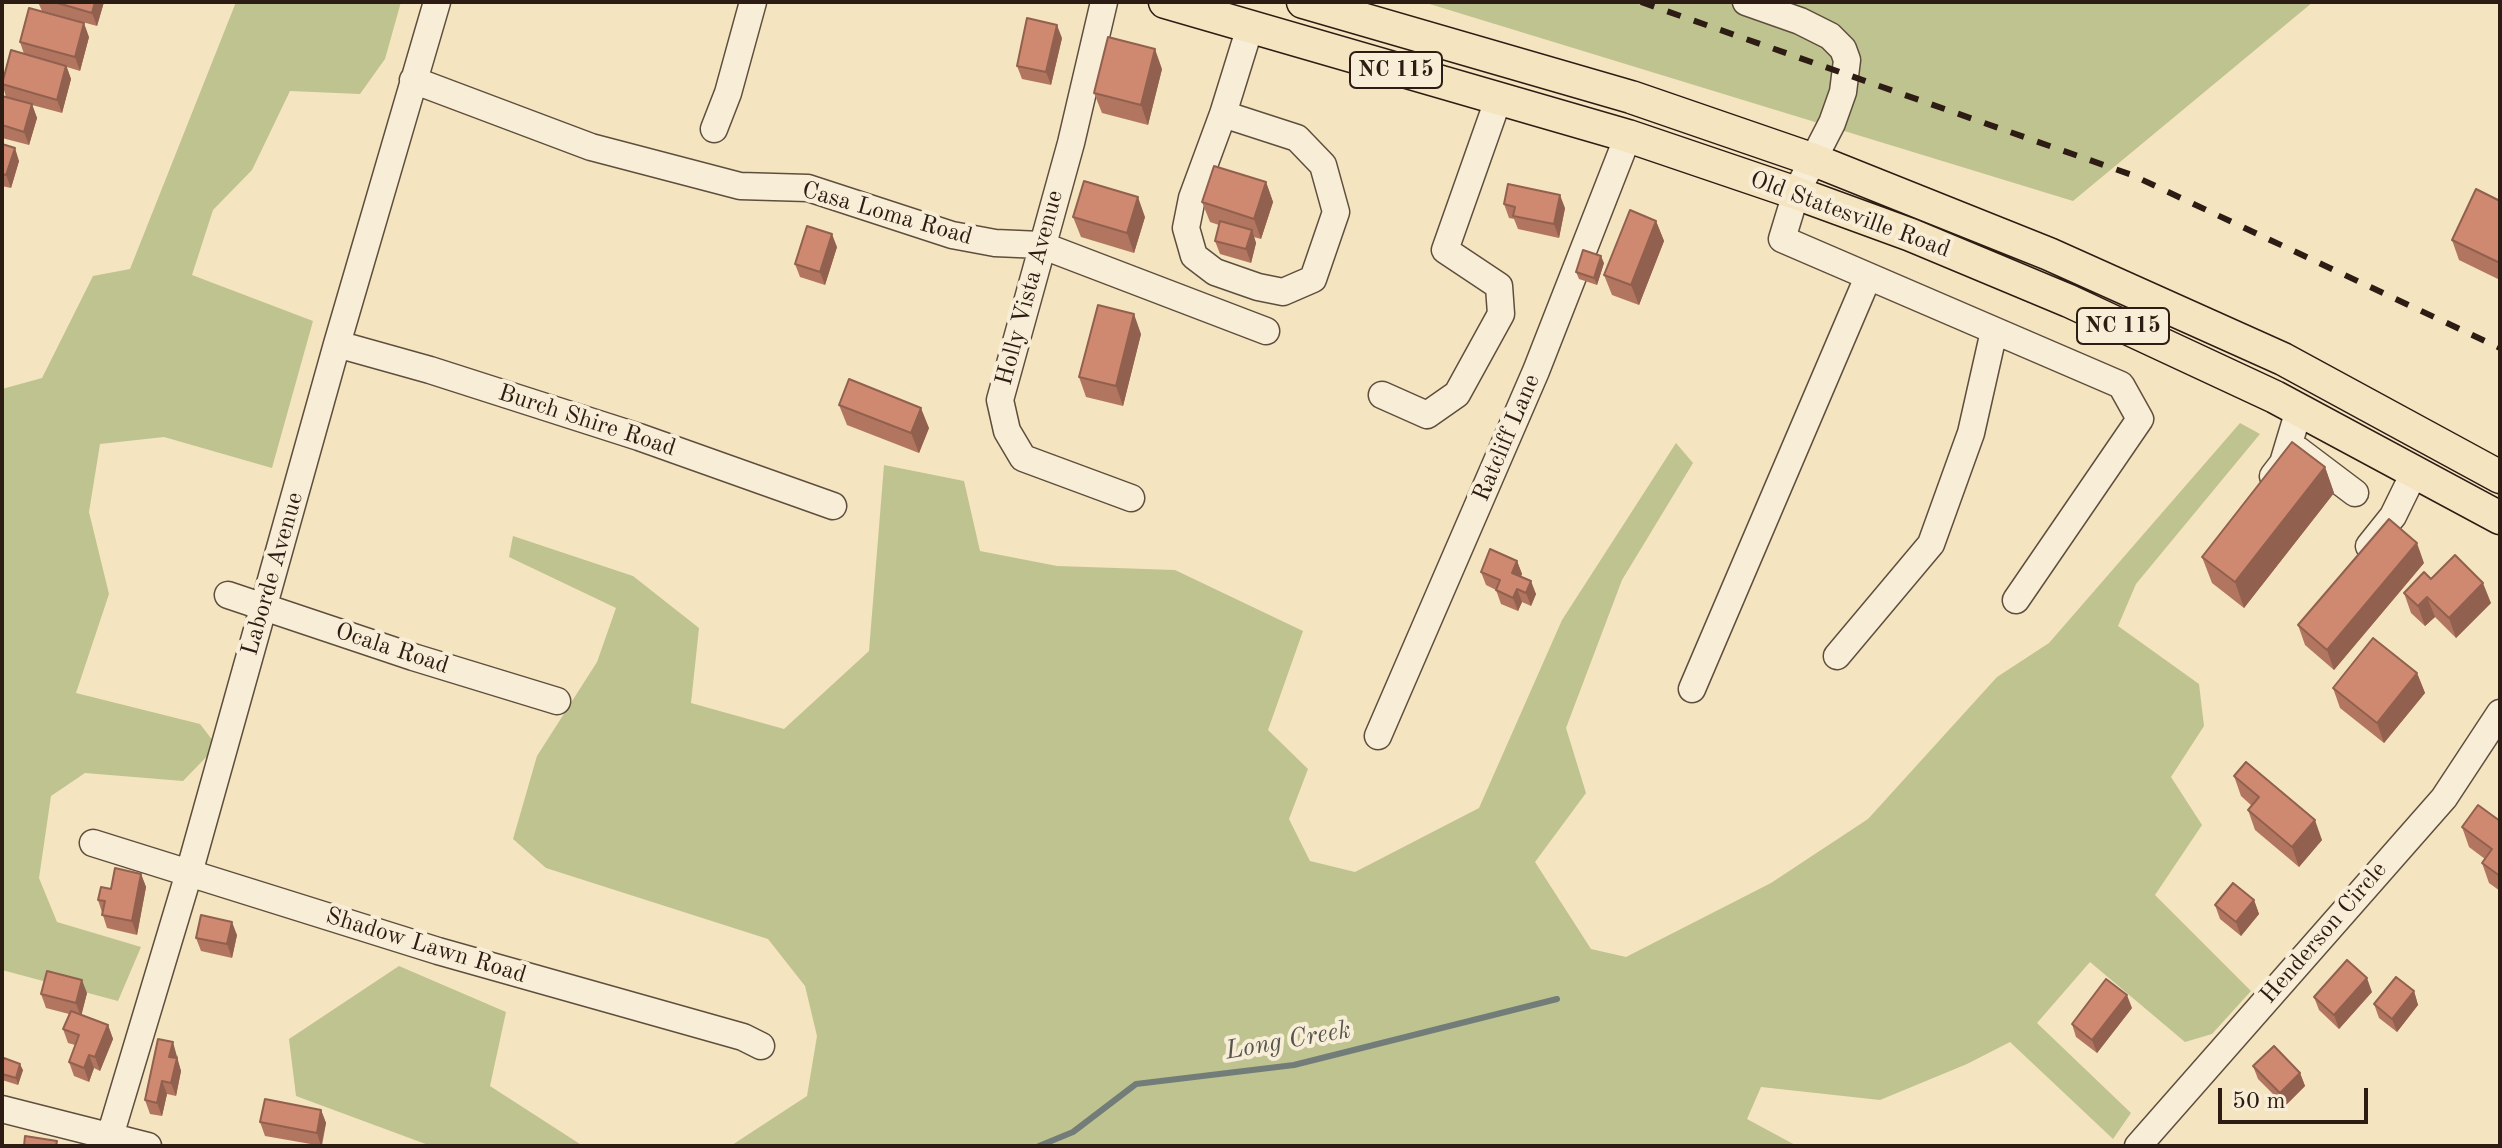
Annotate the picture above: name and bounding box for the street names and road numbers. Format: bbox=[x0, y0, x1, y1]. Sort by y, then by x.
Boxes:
road number: NC 115 bbox=[1350, 52, 1442, 88]
street label: Old Statesville Road bbox=[1746, 165, 1954, 265]
street label: Casa Loma Road bbox=[798, 176, 976, 252]
street label: Holly Vista Avenue bbox=[990, 187, 1070, 389]
road number: NC 115 bbox=[2077, 308, 2169, 344]
street label: Ratcliff Lane bbox=[1467, 370, 1547, 506]
street label: Burch Shire Road bbox=[495, 379, 679, 463]
street label: Laborde Avenue bbox=[236, 489, 310, 659]
street label: Ocala Road bbox=[332, 617, 452, 681]
street label: Henderson Circle bbox=[2255, 856, 2393, 1010]
street label: Shadow Lawn Road bbox=[322, 902, 530, 990]

